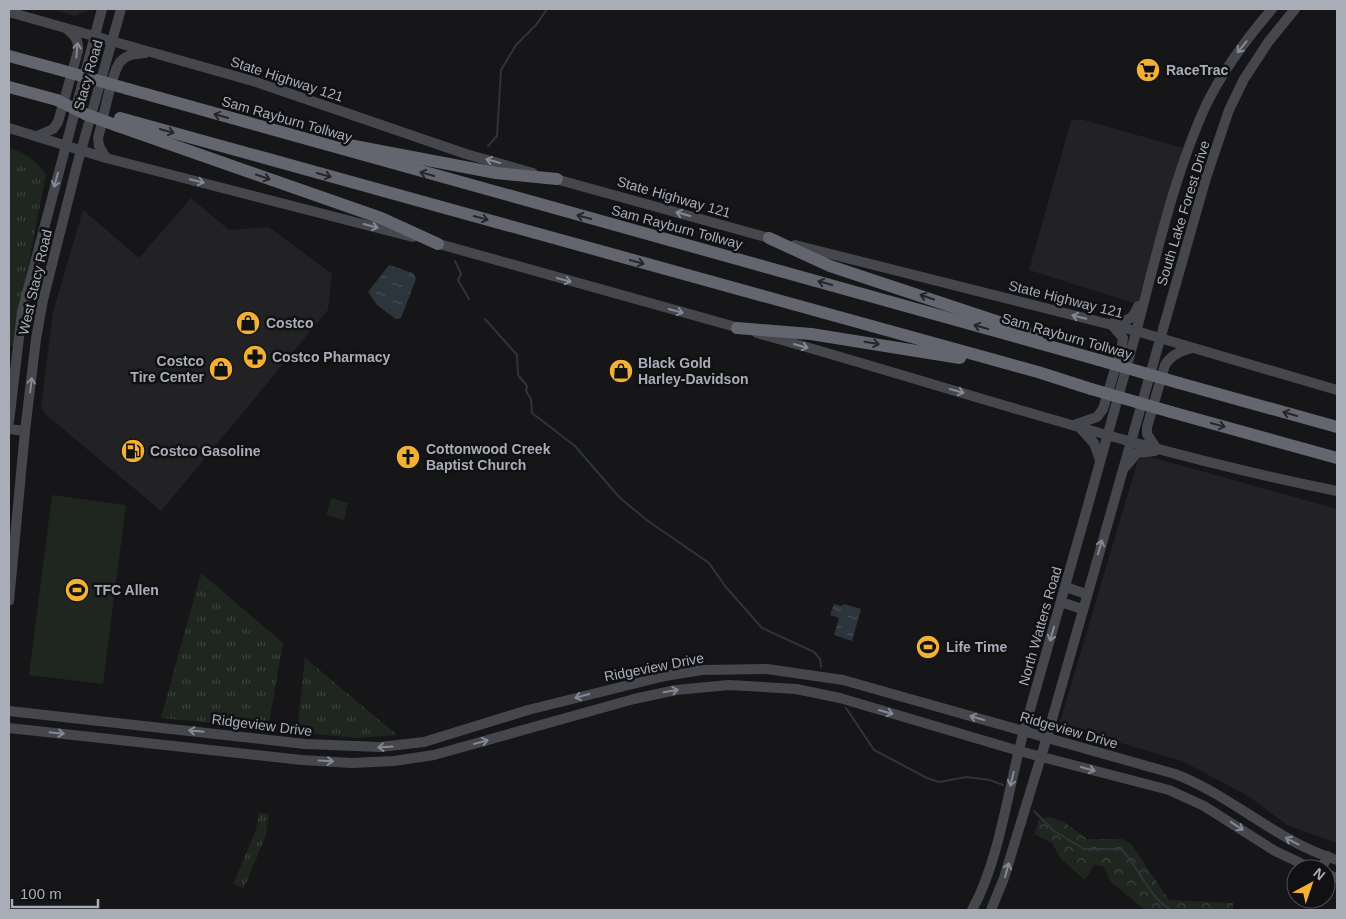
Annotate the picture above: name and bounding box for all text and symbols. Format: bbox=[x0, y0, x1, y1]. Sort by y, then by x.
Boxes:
street label: Stacy Road bbox=[70, 38, 106, 112]
one-way arrow bbox=[1236, 40, 1247, 53]
one-way arrow bbox=[72, 42, 82, 58]
street label: State Highway 121 bbox=[229, 53, 346, 105]
supermarket icon: RaceTrac bbox=[1135, 57, 1161, 83]
place label: RaceTrac bbox=[1166, 62, 1228, 78]
street label: Sam Rayburn Tollway bbox=[220, 93, 354, 145]
one-way arrow bbox=[214, 111, 230, 120]
one-way arrow bbox=[159, 127, 175, 136]
street label: South Lake Forest Drive bbox=[1153, 138, 1213, 288]
one-way arrow bbox=[485, 156, 501, 166]
one-way arrow bbox=[419, 168, 435, 178]
one-way arrow bbox=[316, 170, 332, 180]
one-way arrow bbox=[51, 171, 61, 187]
one-way arrow bbox=[255, 173, 270, 182]
street label: State Highway 121 bbox=[615, 173, 733, 221]
one-way arrow bbox=[189, 177, 205, 186]
street label: Sam Rayburn Tollway bbox=[610, 202, 744, 252]
one-way arrow bbox=[675, 209, 691, 219]
one-way arrow bbox=[576, 211, 592, 221]
one-way arrow bbox=[472, 214, 488, 224]
one-way arrow bbox=[363, 222, 379, 231]
street label: West Stacy Road bbox=[15, 228, 55, 336]
one-way arrow bbox=[629, 257, 645, 267]
one-way arrow bbox=[556, 275, 572, 285]
street label: State Highway 121 bbox=[1007, 277, 1125, 321]
one-way arrow bbox=[817, 278, 833, 288]
one-way arrow bbox=[920, 292, 935, 301]
one-way arrow bbox=[668, 307, 684, 316]
shop icon: Costco bbox=[235, 310, 261, 336]
street label: Sam Rayburn Tollway bbox=[1000, 310, 1134, 362]
one-way arrow bbox=[1072, 311, 1088, 321]
place label: Costco bbox=[266, 315, 313, 331]
one-way arrow bbox=[974, 322, 990, 331]
one-way arrow bbox=[864, 338, 880, 348]
one-way arrow bbox=[792, 341, 808, 351]
pharmacy icon: Costco Pharmacy bbox=[242, 344, 268, 370]
place label: Costco Pharmacy bbox=[272, 349, 390, 365]
place label: Costco Tire Center bbox=[130, 353, 205, 385]
place label: Black Gold Harley-Davidson bbox=[638, 355, 748, 387]
shop icon: Costco Tire Center bbox=[208, 356, 234, 382]
shop icon: Black Gold Harley-Davidson bbox=[608, 358, 634, 384]
one-way arrow bbox=[26, 377, 36, 393]
one-way arrow bbox=[948, 387, 964, 397]
one-way arrow bbox=[1283, 409, 1299, 418]
one-way arrow bbox=[1209, 421, 1225, 430]
fuel station icon: Costco Gasoline bbox=[120, 438, 146, 464]
place label: Cottonwood Creek Baptist Church bbox=[426, 441, 551, 473]
place label: Costco Gasoline bbox=[150, 443, 261, 459]
church icon: Cottonwood Creek Baptist Church bbox=[395, 444, 421, 470]
one-way arrow bbox=[1095, 540, 1105, 556]
street label: North Watters Road bbox=[1015, 565, 1065, 687]
sports icon: TFC Allen bbox=[64, 577, 90, 603]
place label: TFC Allen bbox=[94, 582, 159, 598]
one-way arrow bbox=[1047, 626, 1057, 642]
sports icon: Life Time bbox=[915, 634, 941, 660]
place label: Life Time bbox=[946, 639, 1007, 655]
street label: Ridgeview Drive bbox=[603, 649, 705, 685]
one-way arrow bbox=[663, 686, 679, 696]
one-way arrow bbox=[575, 692, 591, 701]
one-way arrow bbox=[878, 707, 894, 717]
street label: Ridgeview Drive bbox=[1018, 708, 1120, 752]
street label: Ridgeview Drive bbox=[211, 711, 313, 739]
one-way arrow bbox=[969, 713, 985, 723]
one-way arrow bbox=[189, 726, 205, 736]
one-way arrow bbox=[49, 728, 65, 738]
one-way arrow bbox=[473, 737, 489, 746]
one-way arrow bbox=[378, 742, 394, 751]
one-way arrow bbox=[318, 757, 334, 766]
one-way arrow bbox=[1079, 764, 1095, 774]
one-way arrow bbox=[1007, 770, 1016, 786]
one-way arrow bbox=[1230, 821, 1244, 831]
one-way arrow bbox=[1285, 836, 1300, 846]
north arrow bbox=[1286, 859, 1336, 909]
one-way arrow bbox=[1002, 862, 1012, 878]
text: N bbox=[1310, 865, 1328, 883]
scale bar bbox=[12, 876, 99, 908]
text: 100 m bbox=[20, 885, 62, 902]

